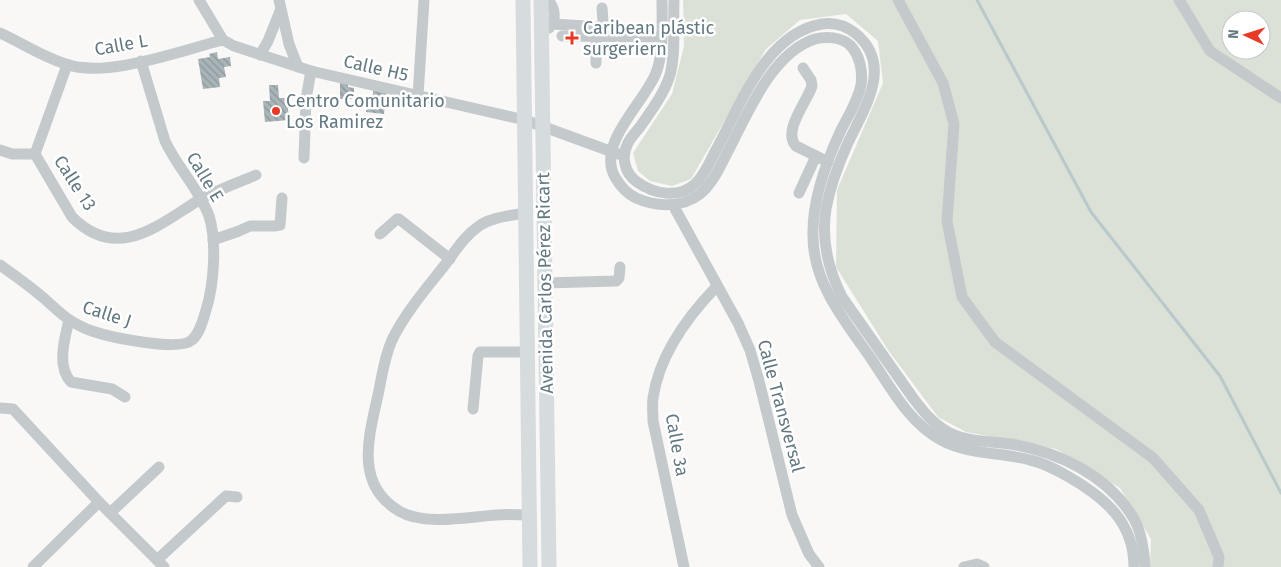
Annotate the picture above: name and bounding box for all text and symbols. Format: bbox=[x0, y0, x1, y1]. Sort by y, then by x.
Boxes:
north arrow bbox=[1221, 10, 1271, 60]
place label: Caribean plástic surgeriern bbox=[583, 17, 715, 60]
text: N bbox=[1225, 29, 1242, 39]
street label: Calle L bbox=[93, 30, 149, 60]
marker: Caribean plástic surgeriern bbox=[565, 31, 579, 45]
street label: Calle H5 bbox=[341, 50, 411, 86]
place label: Centro Comunitario Los Ramirez bbox=[286, 90, 445, 133]
marker: Centro Comunitario Los Ramirez bbox=[270, 105, 282, 117]
street label: Calle E bbox=[182, 148, 228, 206]
street label: Calle 13 bbox=[49, 151, 101, 215]
street label: Avenida Carlos Pérez Ricart bbox=[532, 172, 558, 394]
street label: Calle J bbox=[80, 296, 134, 332]
street label: Calle Transversal bbox=[753, 337, 809, 475]
street label: Calle 3a bbox=[661, 412, 693, 478]

